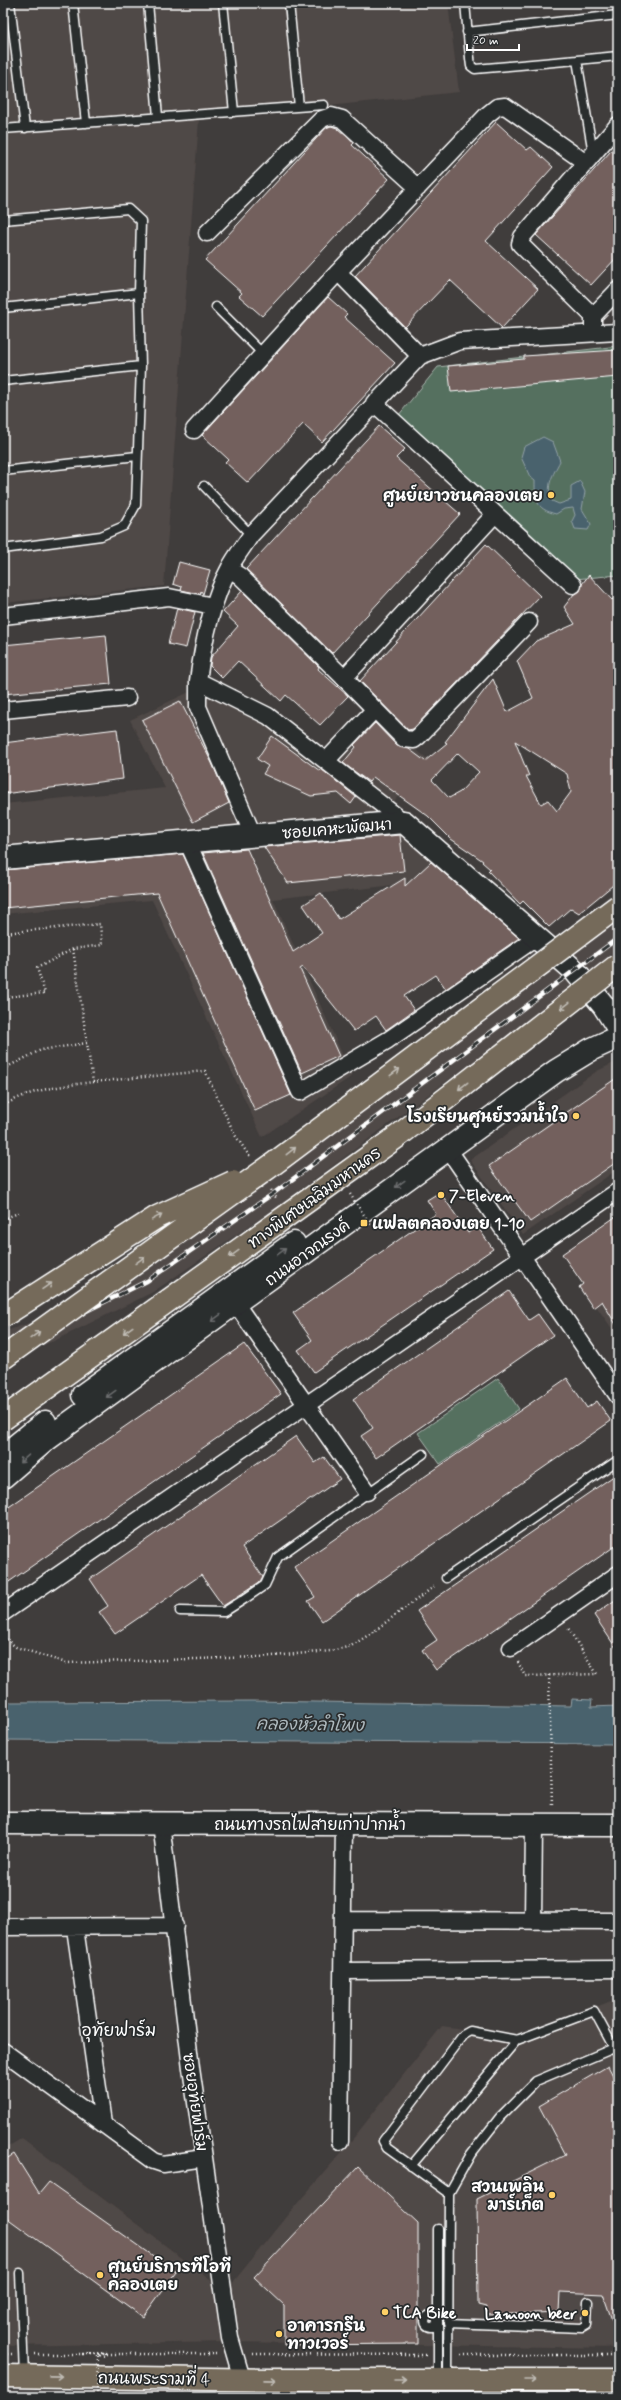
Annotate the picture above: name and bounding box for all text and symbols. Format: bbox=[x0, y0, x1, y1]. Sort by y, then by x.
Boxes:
scale bar bbox=[467, 26, 519, 52]
text: 20 m bbox=[473, 33, 499, 49]
place label: ศูนย์เยาวชนคลองเตย bbox=[383, 484, 543, 507]
marker: ศูนย์เยาวชนคลองเตย bbox=[546, 490, 556, 500]
street label: ซอยเคหะพัฒนา bbox=[281, 813, 393, 845]
one-way arrow bbox=[560, 1002, 571, 1011]
one-way arrow bbox=[389, 1068, 400, 1077]
one-way arrow bbox=[457, 1082, 468, 1090]
place label: โรงเรียนศูนย์รวมน้ำใจ bbox=[406, 1100, 568, 1128]
marker: โรงเรียนศูนย์รวมน้ำใจ bbox=[571, 1111, 581, 1121]
street label: ทางพิเศษเฉลิมมหานคร bbox=[243, 1142, 386, 1254]
one-way arrow bbox=[285, 1146, 296, 1155]
one-way arrow bbox=[395, 1180, 406, 1188]
place label: 7-Eleven bbox=[449, 1186, 515, 1207]
marker: 7-Eleven bbox=[436, 1190, 446, 1200]
one-way arrow bbox=[151, 1213, 163, 1221]
street label: ถนนอาจณรงค์ bbox=[260, 1213, 355, 1291]
place label: แฟลตคลองเตย 1-10 bbox=[372, 1214, 525, 1235]
marker: แฟลตคลองเตย 1-10 bbox=[359, 1218, 369, 1228]
one-way arrow bbox=[276, 1248, 287, 1256]
one-way arrow bbox=[228, 1250, 239, 1258]
one-way arrow bbox=[135, 1256, 146, 1264]
one-way arrow bbox=[41, 1282, 53, 1290]
one-way arrow bbox=[211, 1314, 222, 1322]
one-way arrow bbox=[123, 1326, 134, 1334]
one-way arrow bbox=[29, 1331, 40, 1339]
one-way arrow bbox=[105, 1390, 116, 1398]
one-way arrow bbox=[19, 1454, 30, 1463]
water label: คลองหัวลำโพง bbox=[256, 1712, 365, 1737]
street label: ถนนทางรถไฟสายเก่าปากน้ำ bbox=[214, 1809, 406, 1836]
district label: อุทัยฟาร์ม bbox=[82, 2019, 156, 2043]
street label: ซอยอุทัยฟาร์ม bbox=[176, 2051, 214, 2153]
place label: สวนเพลิน มาร์เก็ต bbox=[471, 2176, 544, 2216]
marker: สวนเพลิน มาร์เก็ต bbox=[547, 2190, 557, 2200]
place label: ศูนย์บริการทีโอที คลองเตย bbox=[108, 2255, 231, 2296]
marker: ศูนย์บริการทีโอที คลองเตย bbox=[95, 2270, 105, 2280]
place label: TCA Bike bbox=[393, 2303, 457, 2324]
place label: Lamoon beer bbox=[484, 2304, 577, 2325]
marker: TCA Bike bbox=[380, 2307, 390, 2317]
marker: Lamoon beer bbox=[580, 2308, 590, 2318]
place label: อาคารกรีน ทาวเวอร์ bbox=[287, 2315, 365, 2355]
marker: อาคารกรีน ทาวเวอร์ bbox=[274, 2329, 284, 2339]
street label: ถนนพระรามที่ 4 bbox=[98, 2362, 210, 2391]
one-way arrow bbox=[49, 2372, 62, 2380]
one-way arrow bbox=[263, 2376, 276, 2384]
one-way arrow bbox=[393, 2376, 406, 2384]
one-way arrow bbox=[523, 2376, 536, 2384]

